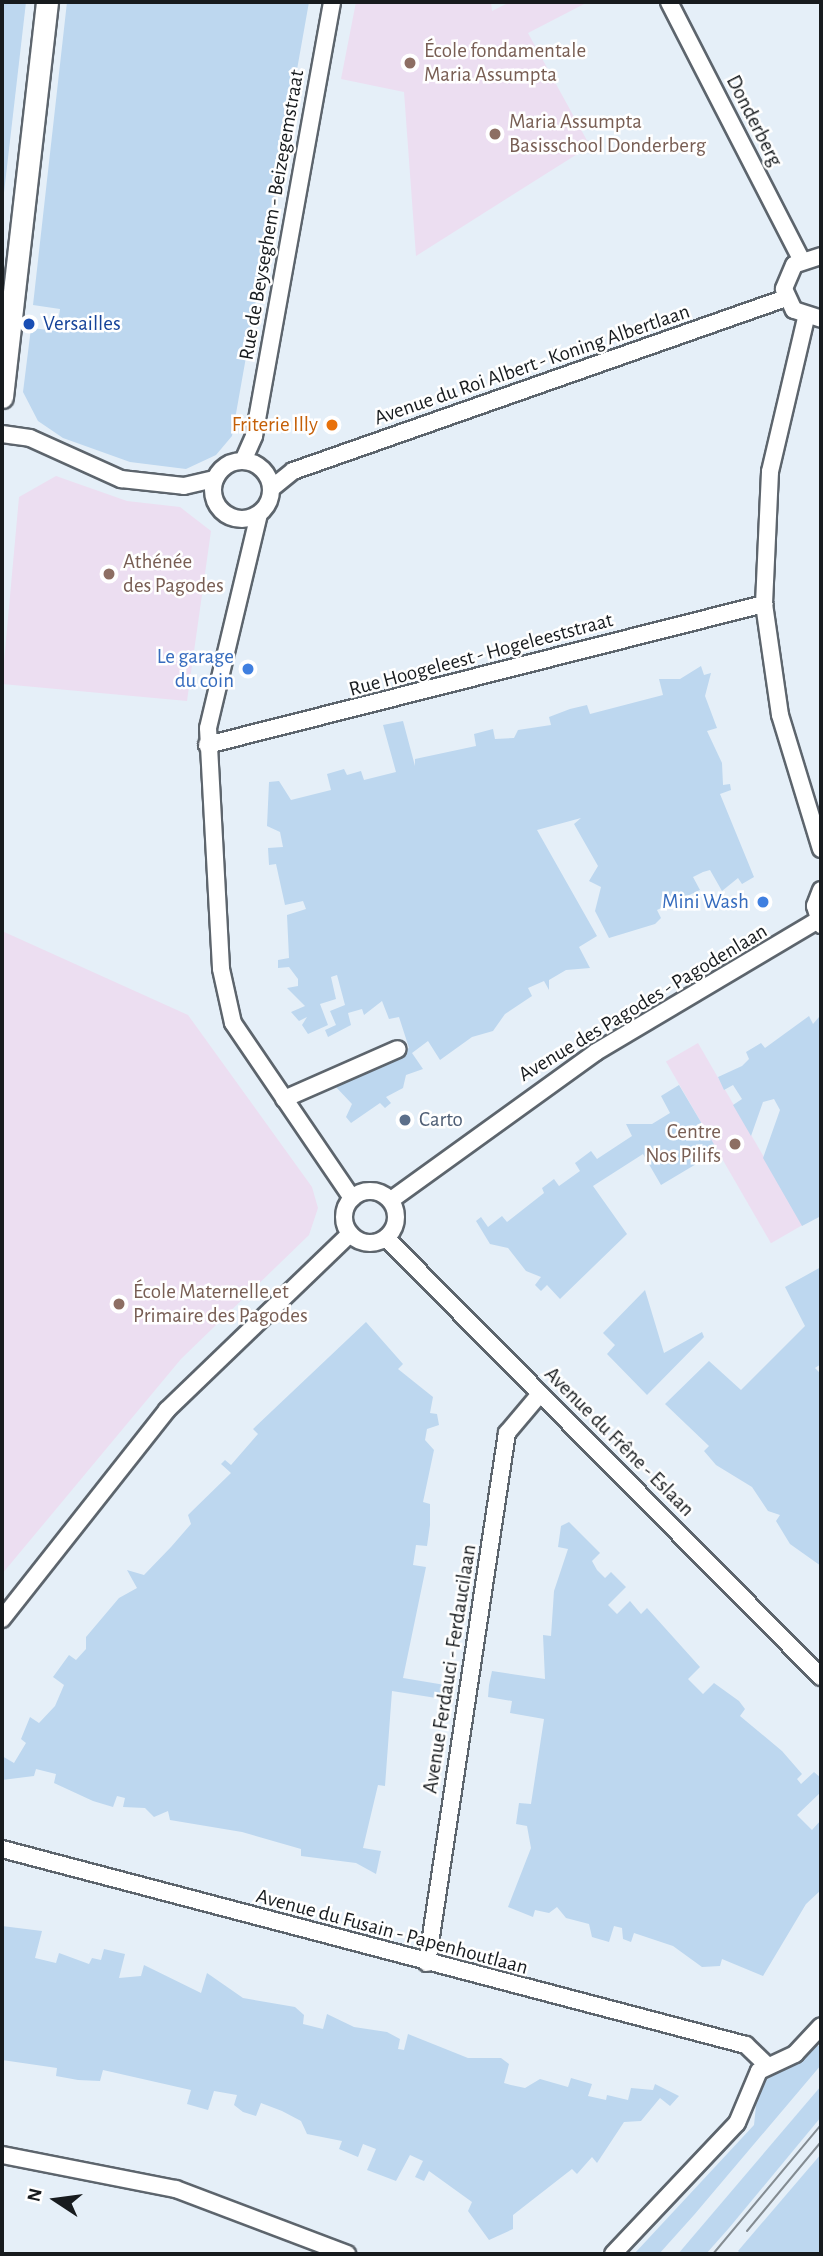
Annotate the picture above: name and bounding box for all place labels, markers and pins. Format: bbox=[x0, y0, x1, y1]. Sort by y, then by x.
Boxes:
place label: École fondamentale Maria Assumpta bbox=[424, 38, 586, 88]
marker: École fondamentale Maria Assumpta bbox=[402, 55, 418, 71]
place label: Maria Assumpta Basisschool Donderberg bbox=[509, 109, 706, 159]
marker: Maria Assumpta Basisschool Donderberg bbox=[487, 126, 503, 142]
place label: Versailles bbox=[43, 311, 121, 337]
marker: Versailles bbox=[21, 316, 37, 332]
place label: Friterie Illy bbox=[232, 412, 318, 438]
marker: Friterie Illy bbox=[324, 417, 340, 433]
place label: Athénée des Pagodes bbox=[123, 549, 224, 599]
marker: Athénée des Pagodes bbox=[101, 566, 117, 582]
place label: Le garage du coin bbox=[157, 644, 234, 694]
marker: Le garage du coin bbox=[240, 661, 256, 677]
place label: Mini Wash bbox=[662, 889, 749, 915]
marker: Mini Wash bbox=[755, 894, 771, 910]
place label: Carto bbox=[419, 1107, 463, 1133]
marker: Carto bbox=[397, 1112, 413, 1128]
place label: Centre Nos Pilifs bbox=[645, 1119, 721, 1169]
marker: Centre Nos Pilifs bbox=[727, 1136, 743, 1152]
place label: École Maternelle et Primaire des Pagodes bbox=[133, 1279, 308, 1329]
marker: École Maternelle et Primaire des Pagodes bbox=[111, 1296, 127, 1312]

